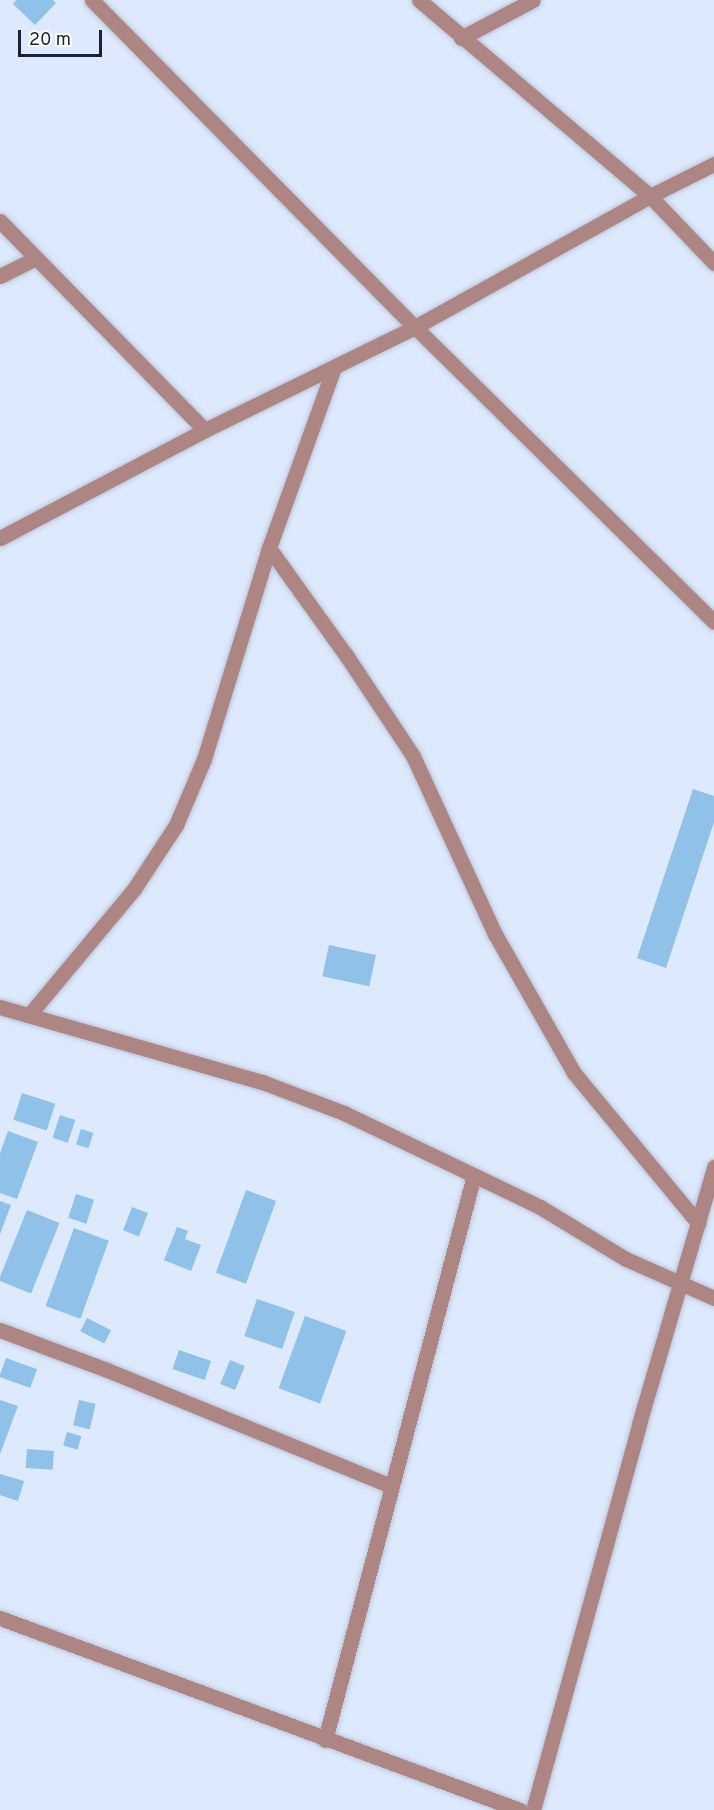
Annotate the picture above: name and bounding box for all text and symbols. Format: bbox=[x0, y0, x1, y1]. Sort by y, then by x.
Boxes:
scale bar bbox=[21, 18, 105, 56]
text: 20 m bbox=[29, 29, 71, 52]

